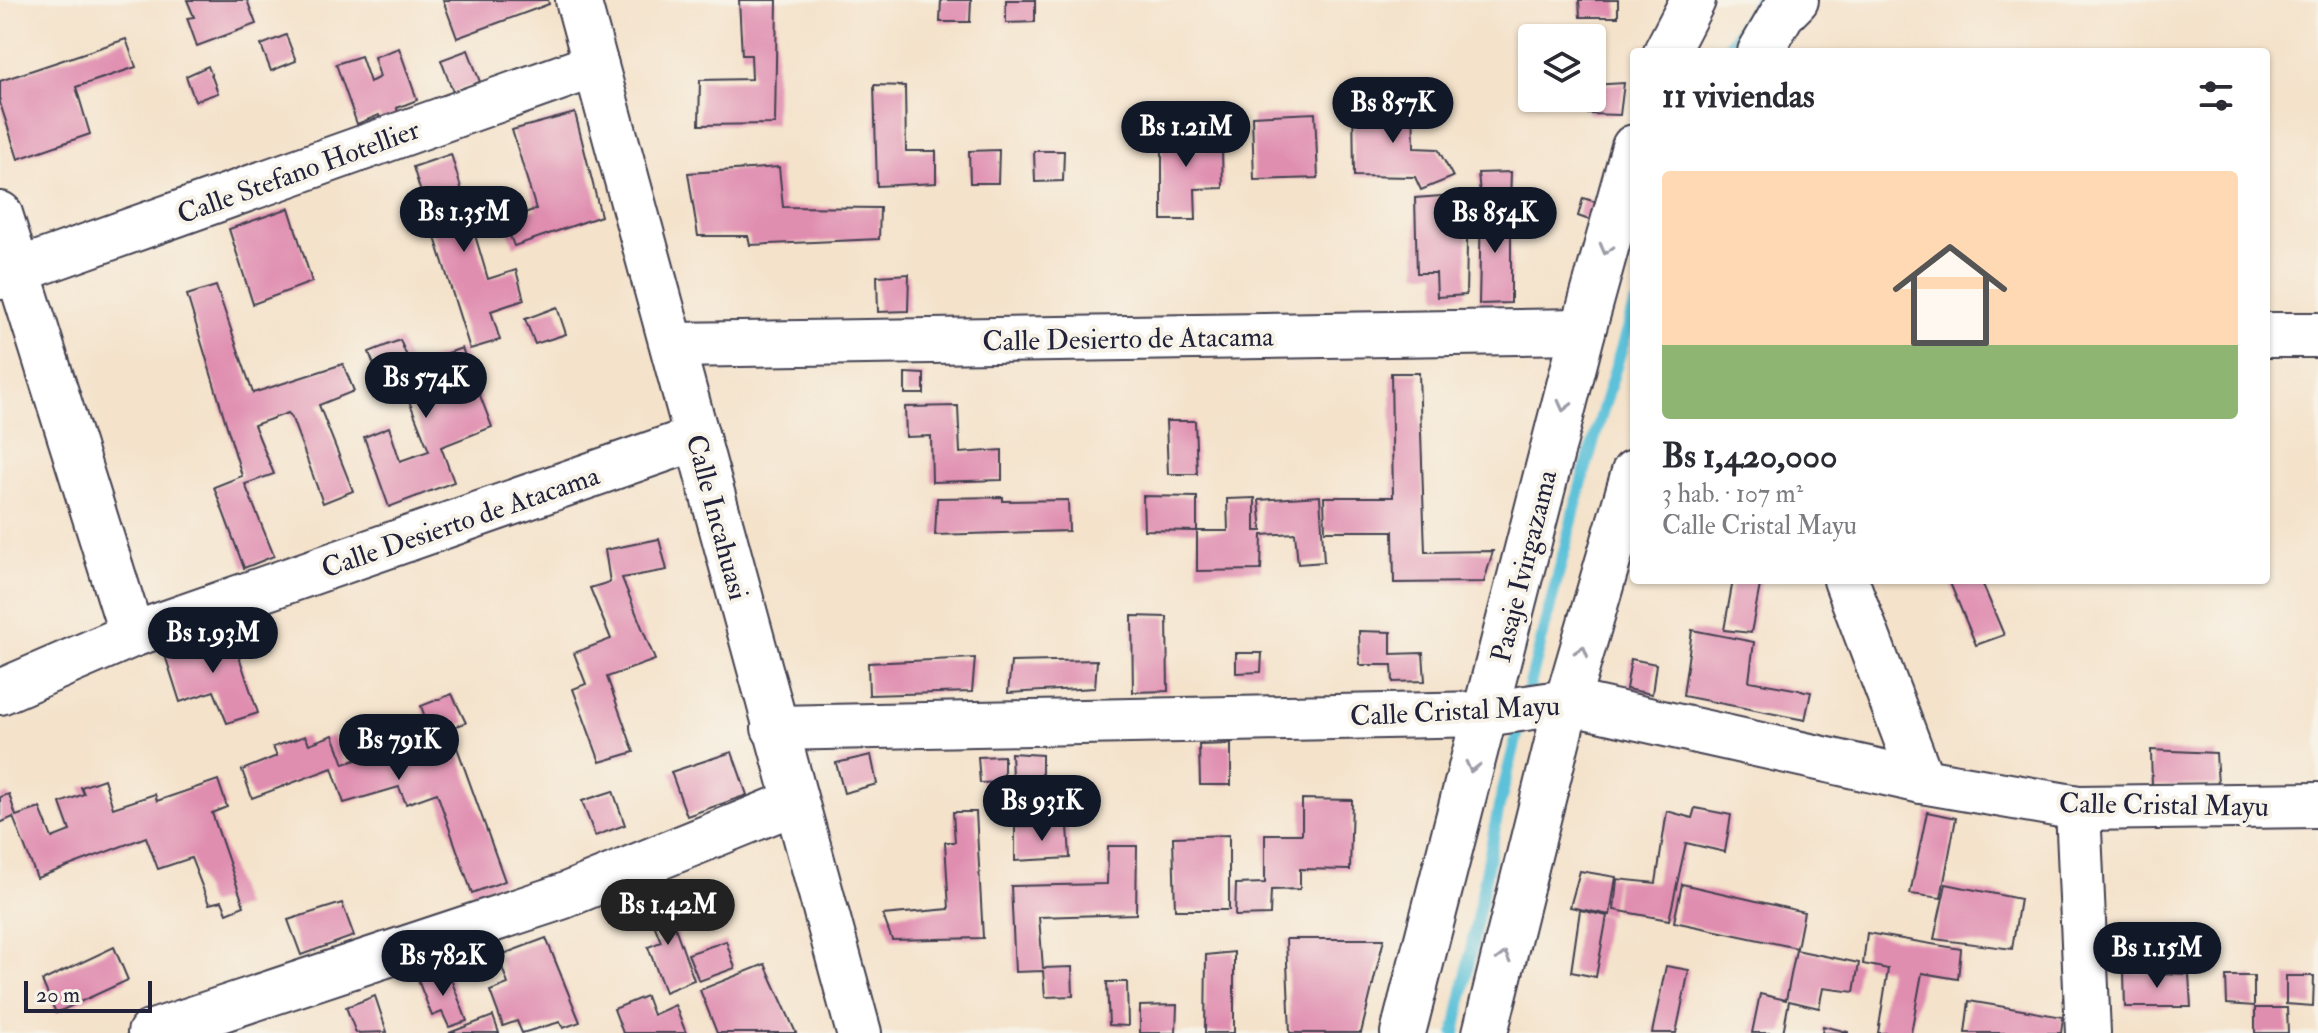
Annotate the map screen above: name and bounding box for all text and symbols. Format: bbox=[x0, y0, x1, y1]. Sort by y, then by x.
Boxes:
map controls bbox=[1518, 24, 1606, 112]
button: layers bbox=[1518, 24, 1606, 112]
icon: filters bbox=[2194, 74, 2238, 118]
text: 11 viviendas bbox=[1662, 75, 1815, 118]
pin: Bs 857K bbox=[1319, 77, 1467, 145]
text: Bs 857K bbox=[1350, 87, 1436, 119]
pin: Bs 1.21M bbox=[1103, 101, 1269, 169]
text: Bs 1.21M bbox=[1139, 111, 1233, 143]
street label: Calle Stefano Hotellier bbox=[173, 112, 425, 232]
pin: Bs 1.35M bbox=[381, 186, 547, 254]
pin: Bs 854K bbox=[1421, 187, 1569, 255]
text: Bs 1.35M bbox=[418, 196, 510, 228]
text: Bs 854K bbox=[1452, 197, 1538, 229]
icon: home bbox=[1878, 223, 2022, 367]
one-way arrow bbox=[1598, 242, 1615, 255]
street label: Calle Desierto de Atacama bbox=[982, 319, 1275, 360]
pin: Bs 574K bbox=[352, 352, 500, 420]
text: Bs 574K bbox=[383, 362, 469, 394]
one-way arrow bbox=[1556, 399, 1573, 413]
street label: Calle Incahuasi bbox=[678, 431, 755, 604]
text: Bs 1,420,000 bbox=[1662, 435, 1837, 478]
street label: Calle Desierto de Atacama bbox=[317, 458, 604, 586]
street label: Pasaje Ivirgazama bbox=[1484, 466, 1565, 666]
text: 3 hab. · 107 m² bbox=[1662, 478, 1803, 510]
text: Calle Cristal Mayu bbox=[1662, 510, 1857, 542]
pin: Bs 1.93M bbox=[130, 607, 296, 675]
text: Bs 1.93M bbox=[166, 617, 260, 649]
one-way arrow bbox=[1573, 645, 1589, 659]
street label: Calle Cristal Mayu bbox=[1349, 689, 1561, 734]
pin: Bs 791K bbox=[325, 714, 473, 782]
text: Bs 791K bbox=[357, 724, 441, 756]
one-way arrow bbox=[1464, 759, 1481, 773]
pin: Bs 931K bbox=[968, 775, 1116, 843]
text: Bs 931K bbox=[1001, 785, 1083, 817]
street label: Calle Cristal Mayu bbox=[2059, 786, 2269, 825]
pin: Bs 1.42M bbox=[585, 879, 751, 947]
text: Bs 1.42M bbox=[619, 889, 717, 921]
pin: Bs 1.15M bbox=[2074, 922, 2240, 990]
pin: Bs 782K bbox=[369, 930, 517, 998]
text: Bs 1.15M bbox=[2111, 932, 2203, 964]
text: Bs 782K bbox=[400, 940, 486, 972]
one-way arrow bbox=[1494, 951, 1511, 965]
scale bar bbox=[24, 977, 152, 1013]
text: 20 m bbox=[36, 981, 80, 1009]

